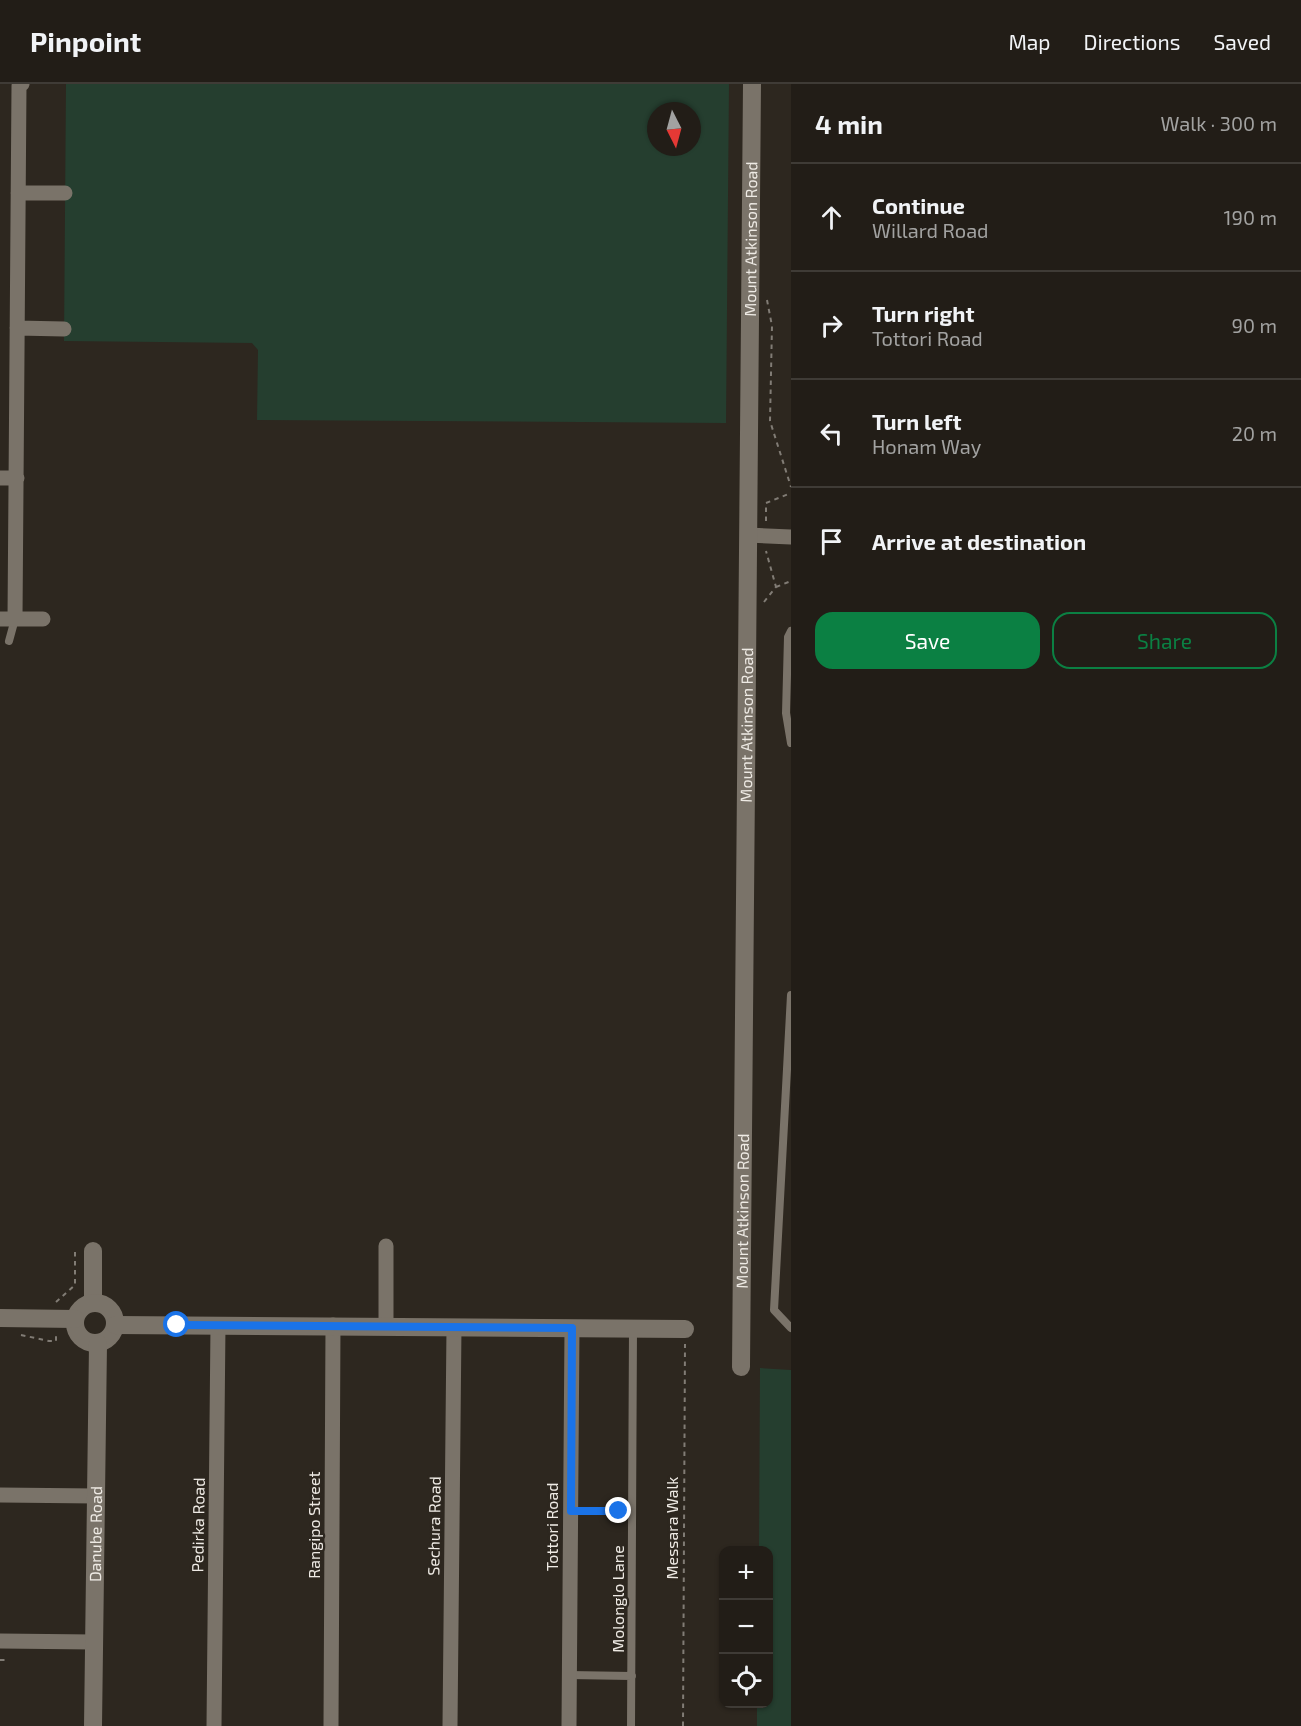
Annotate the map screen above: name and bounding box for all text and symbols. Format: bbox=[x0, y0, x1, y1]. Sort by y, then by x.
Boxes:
text: Pinpoint bbox=[30, 24, 141, 58]
text: Map bbox=[1008, 29, 1051, 54]
text: Directions bbox=[1084, 29, 1180, 54]
text: Saved bbox=[1213, 29, 1271, 54]
north arrow bbox=[647, 102, 701, 156]
text: 4 min bbox=[815, 108, 883, 139]
text: Walk · 300 m bbox=[1161, 111, 1277, 135]
street label: Mount Atkinson Road bbox=[740, 161, 760, 317]
text: Continue bbox=[872, 192, 965, 218]
icon: ahead bbox=[815, 201, 848, 234]
text: 190 m bbox=[1224, 205, 1277, 229]
text: Willard Road bbox=[872, 218, 989, 242]
text: Turn right bbox=[872, 300, 974, 326]
icon: right bbox=[815, 309, 848, 342]
text: 90 m bbox=[1232, 313, 1277, 337]
text: Tottori Road bbox=[872, 326, 983, 350]
text: Turn left bbox=[872, 408, 961, 434]
icon: left bbox=[815, 417, 848, 450]
text: 20 m bbox=[1232, 421, 1277, 445]
text: Honam Way bbox=[872, 434, 981, 458]
icon: arrive bbox=[815, 525, 848, 558]
text: Arrive at destination bbox=[872, 528, 1086, 554]
button: Save bbox=[815, 612, 1040, 669]
button: Share bbox=[1052, 612, 1277, 669]
street label: Mount Atkinson Road bbox=[736, 647, 756, 803]
street label: Mount Atkinson Road bbox=[732, 1133, 752, 1289]
route start bbox=[163, 1311, 189, 1337]
street label: Rangipo Street bbox=[304, 1471, 323, 1579]
street label: Sechura Road bbox=[423, 1476, 444, 1576]
street label: Pedirka Road bbox=[187, 1477, 208, 1573]
street label: Messara Walk bbox=[662, 1477, 681, 1579]
street label: Tottori Road bbox=[542, 1483, 561, 1571]
street label: Danube Road bbox=[85, 1486, 105, 1582]
route end bbox=[605, 1497, 631, 1523]
street label: Molonglo Lane bbox=[608, 1545, 627, 1653]
map controls bbox=[719, 1546, 773, 1708]
button: + bbox=[719, 1546, 773, 1600]
button: − bbox=[719, 1600, 773, 1654]
button: locate bbox=[719, 1654, 773, 1708]

